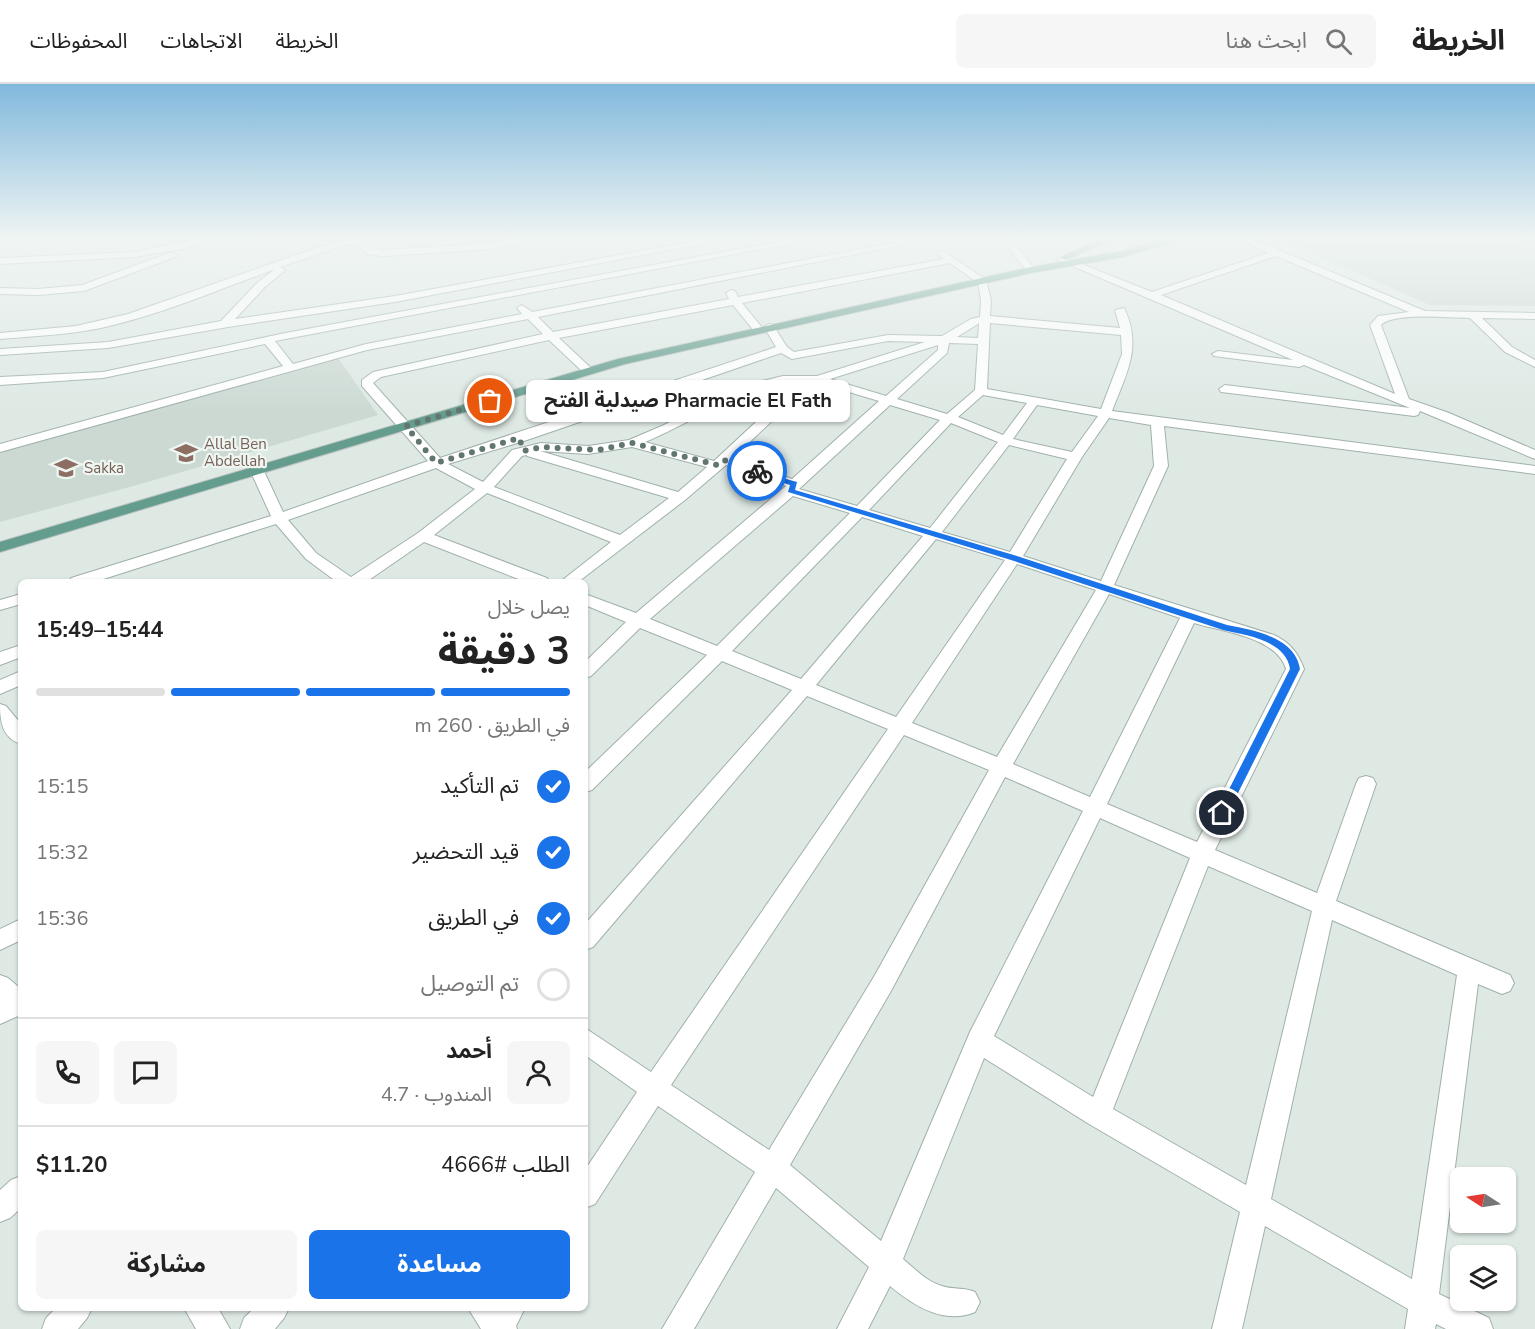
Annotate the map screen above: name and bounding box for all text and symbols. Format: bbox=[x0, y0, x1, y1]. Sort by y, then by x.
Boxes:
search box bbox=[956, 14, 1376, 68]
text: الخريطة bbox=[1412, 22, 1505, 60]
icon: search bbox=[1322, 25, 1355, 58]
text: ابحث هنا bbox=[1226, 26, 1307, 56]
text: المحفوظات bbox=[30, 27, 127, 55]
text: الاتجاهات bbox=[160, 27, 242, 55]
text: الخريطة bbox=[275, 27, 338, 55]
pin bbox=[464, 375, 515, 426]
callout: Pharmacie El Fath صيدلية الفتح bbox=[526, 380, 850, 422]
icon: bag bbox=[473, 384, 506, 417]
text: Pharmacie El Fath صيدلية الفتح bbox=[544, 387, 832, 414]
place label: Allal Ben Abdellah bbox=[204, 434, 267, 471]
school or university icon: Allal Ben Abdellah bbox=[173, 440, 199, 466]
courier bbox=[727, 441, 787, 501]
school or university icon: Sakka bbox=[53, 455, 79, 481]
icon: bike bbox=[741, 455, 774, 488]
place label: Sakka bbox=[84, 458, 124, 478]
text: يصل خلال bbox=[488, 594, 570, 621]
text: 15:44–15:49 bbox=[36, 615, 164, 645]
text: 3 دقيقة bbox=[438, 625, 570, 678]
text: في الطريق · 260 m bbox=[414, 712, 570, 739]
icon: check bbox=[537, 770, 570, 803]
text: تم التأكيد bbox=[440, 771, 519, 801]
text: 15:15 bbox=[36, 773, 89, 800]
pin bbox=[1196, 787, 1247, 838]
icon: home bbox=[1205, 796, 1238, 829]
icon: check bbox=[537, 836, 570, 869]
text: قيد التحضير bbox=[413, 837, 519, 867]
text: 15:32 bbox=[36, 839, 89, 866]
icon: check bbox=[537, 902, 570, 935]
text: في الطريق bbox=[428, 903, 519, 933]
text: 15:36 bbox=[36, 905, 89, 932]
text: تم التوصيل bbox=[421, 969, 519, 999]
text: أحمد bbox=[446, 1036, 492, 1066]
button: phone bbox=[36, 1041, 99, 1104]
button: chat bbox=[114, 1041, 177, 1104]
button: person bbox=[507, 1041, 570, 1104]
text: المندوب · 4.7 bbox=[381, 1081, 492, 1108]
text: $11.20 bbox=[36, 1150, 107, 1180]
text: الطلب #4666 bbox=[441, 1150, 570, 1180]
north arrow bbox=[1450, 1167, 1516, 1233]
map controls bbox=[1450, 1167, 1516, 1311]
button: مشاركة bbox=[36, 1230, 297, 1299]
button: مساعدة bbox=[309, 1230, 570, 1299]
button: layers bbox=[1450, 1245, 1516, 1311]

